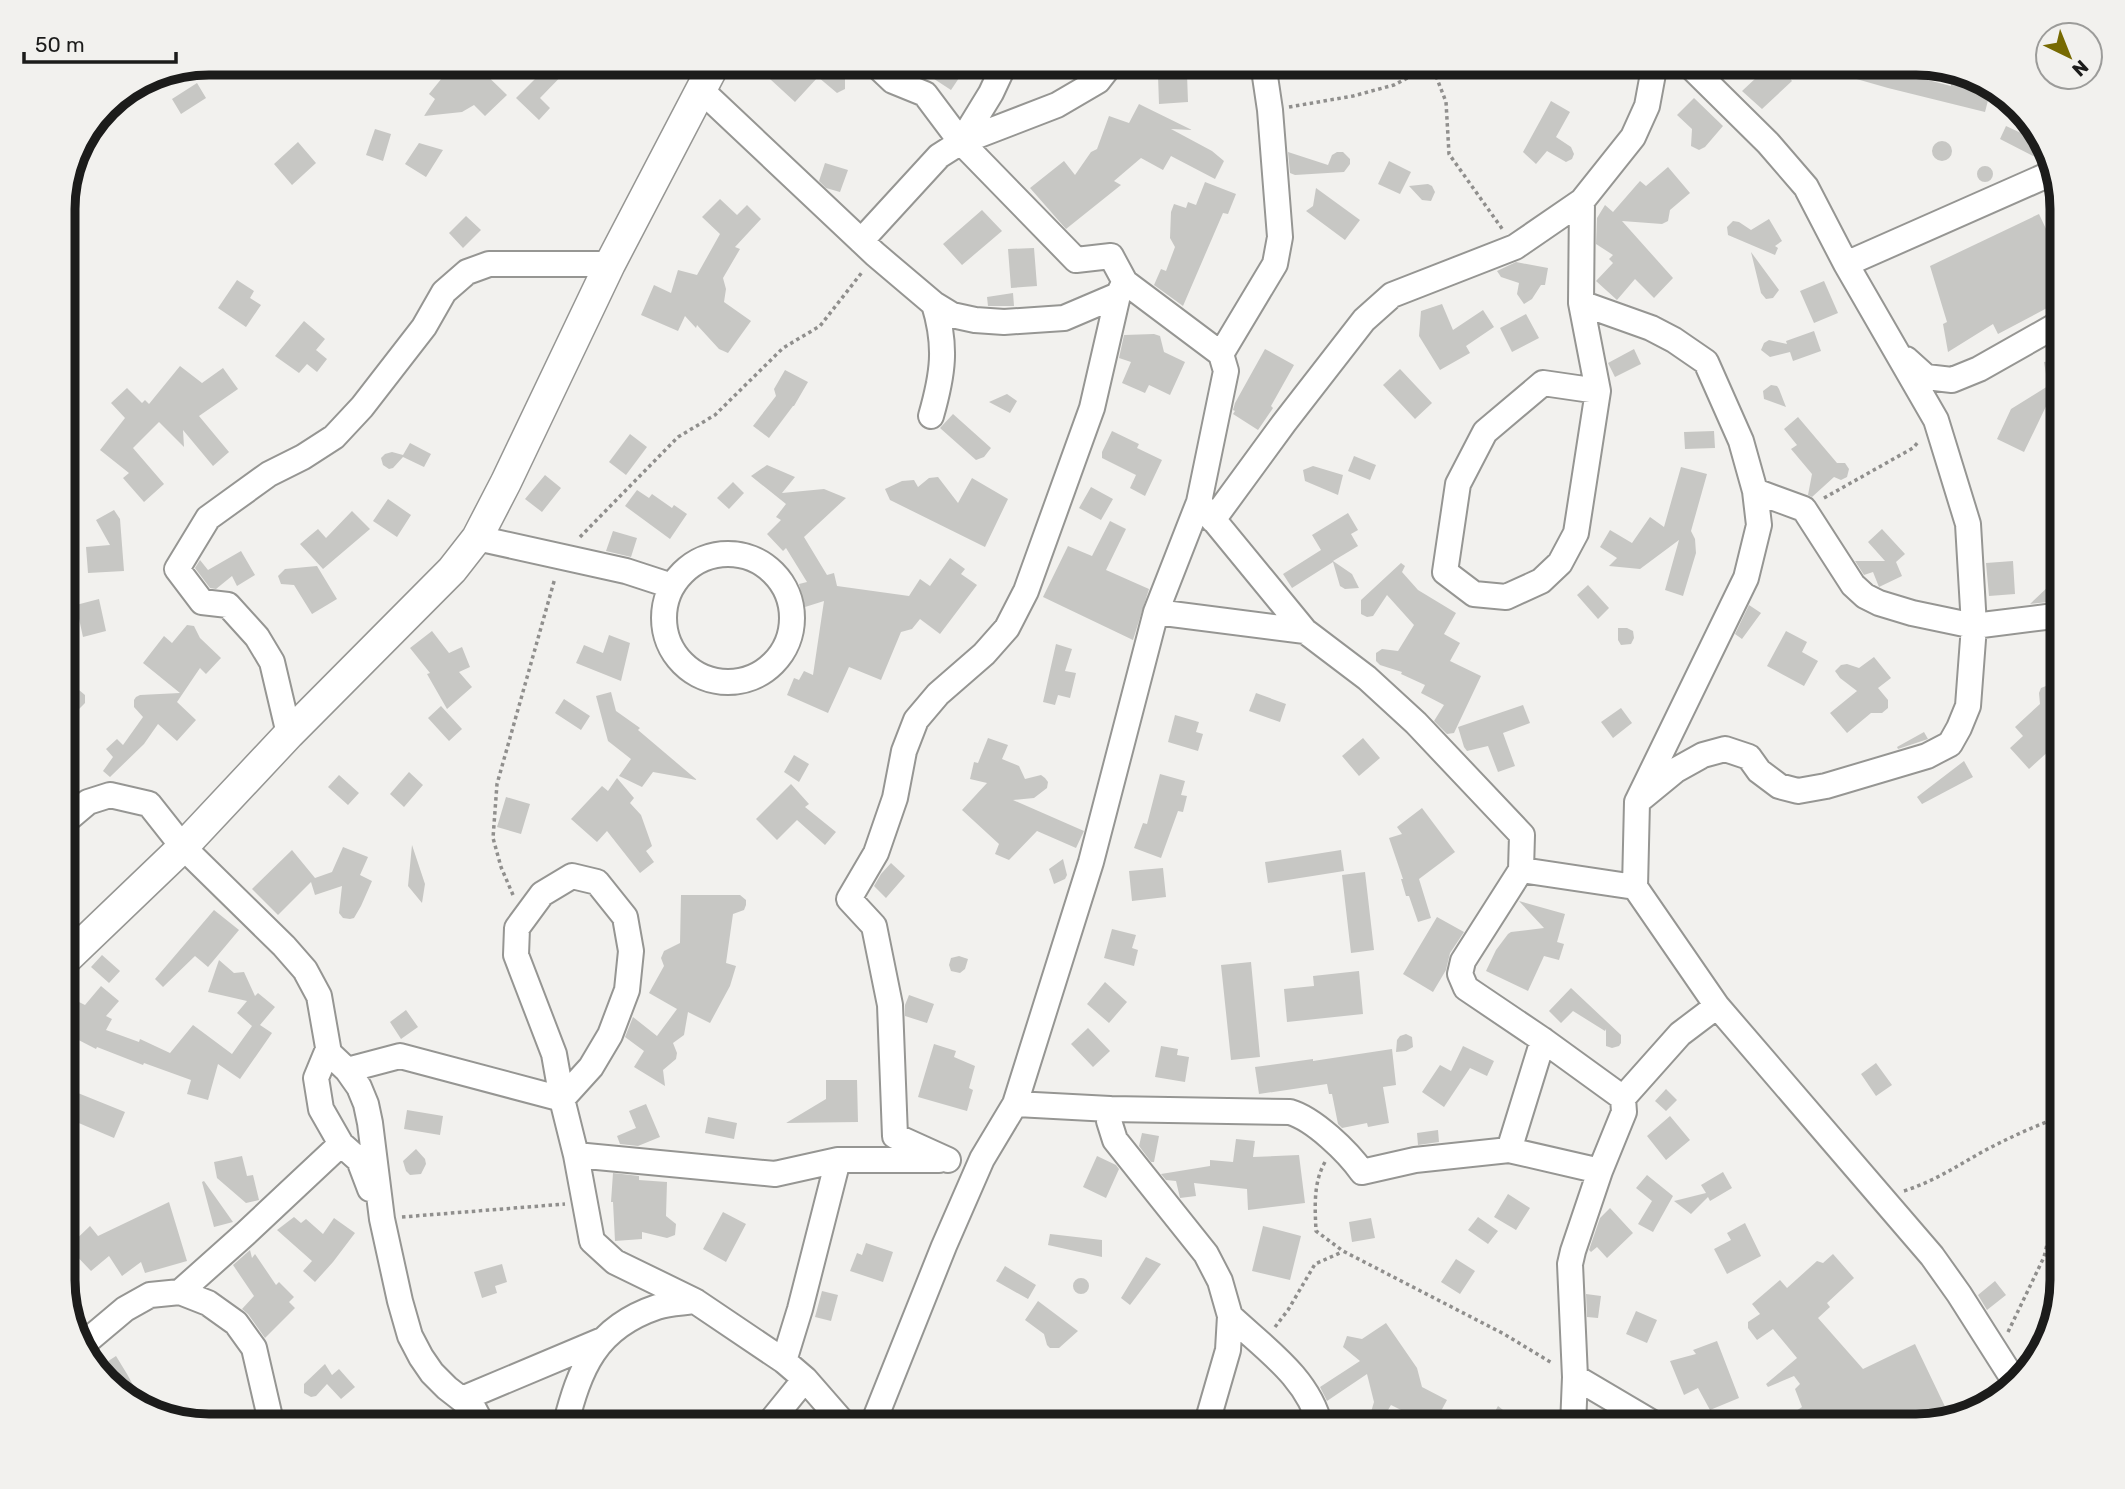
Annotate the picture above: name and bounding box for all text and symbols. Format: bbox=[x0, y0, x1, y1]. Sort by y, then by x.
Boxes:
scale bar bbox=[24, 21, 177, 65]
north arrow bbox=[2034, 21, 2104, 91]
text: 50 m bbox=[35, 32, 85, 57]
text: N bbox=[2067, 55, 2093, 81]

